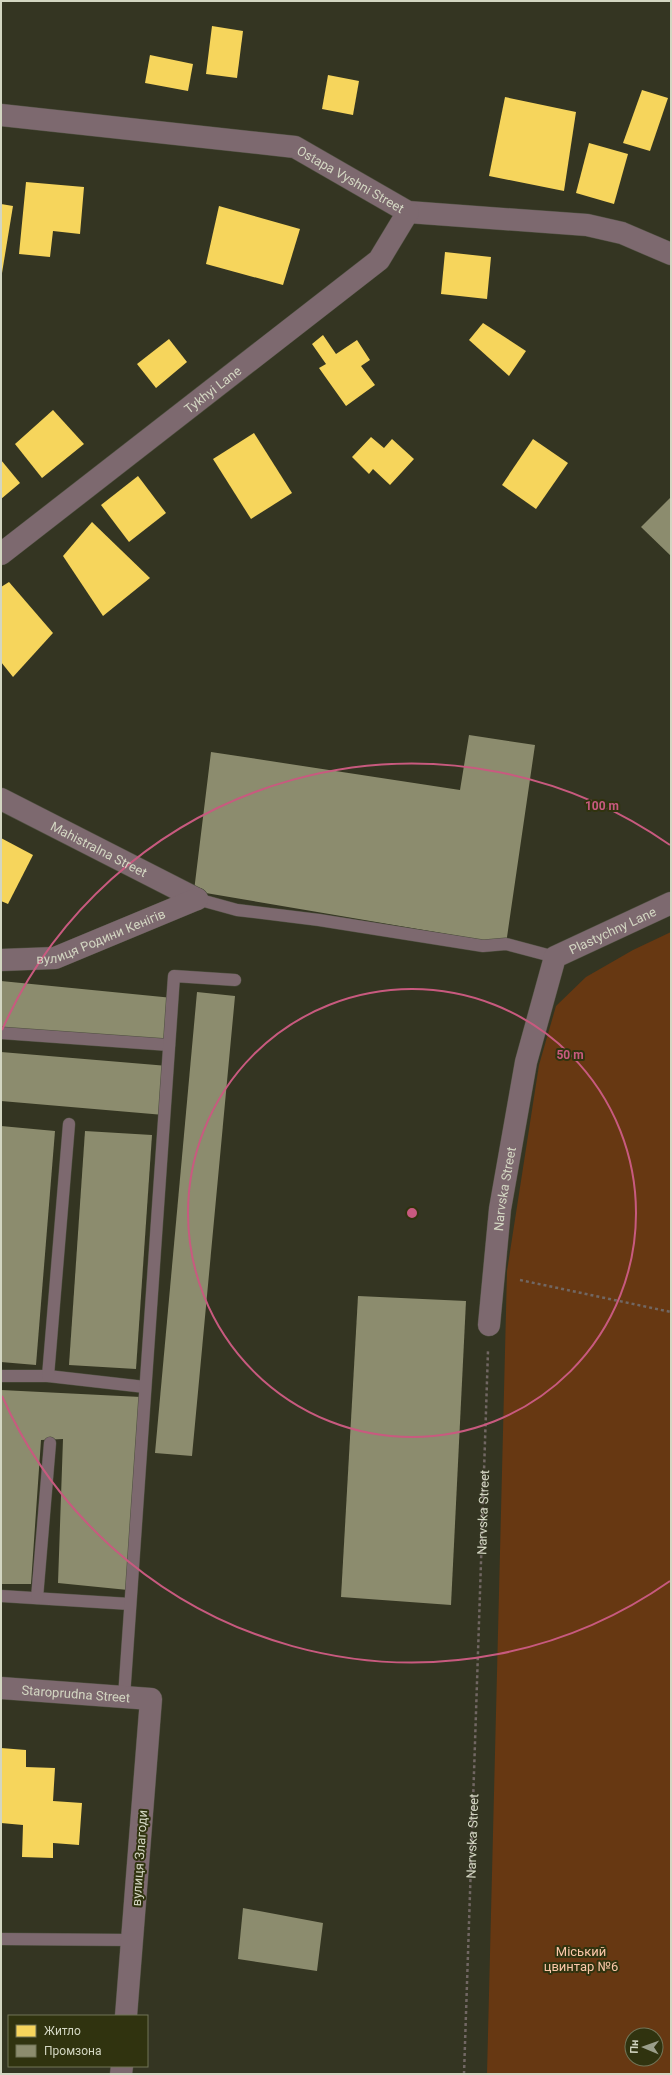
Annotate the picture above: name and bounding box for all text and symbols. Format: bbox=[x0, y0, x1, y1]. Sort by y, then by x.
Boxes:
street label: Ostapa Vyshni Street bbox=[294, 143, 407, 216]
street label: Tykhyi Lane bbox=[181, 363, 244, 417]
text: 100 m bbox=[585, 799, 619, 813]
street label: Mahistralna Street bbox=[48, 819, 149, 880]
street label: Plastychny Lane bbox=[567, 904, 659, 957]
street label: вулиця Родини Кенігів bbox=[36, 906, 167, 967]
text: 50 m bbox=[556, 1048, 584, 1062]
street label: Narvska Street bbox=[491, 1146, 519, 1232]
centre of rings bbox=[405, 1206, 419, 1220]
street label: Narvska Street bbox=[474, 1470, 492, 1555]
street label: Staroprudna Street bbox=[21, 1683, 131, 1705]
street label: Narvska Street bbox=[463, 1793, 481, 1879]
street label: вулиця Злагоди bbox=[129, 1809, 150, 1907]
park label: Міський цвинтар №6 bbox=[544, 1944, 618, 1974]
legend bbox=[8, 2015, 148, 2067]
text: Житло bbox=[44, 2024, 81, 2038]
north arrow bbox=[624, 2027, 664, 2067]
text: Пн bbox=[628, 2039, 641, 2054]
text: Промзона bbox=[44, 2044, 101, 2058]

